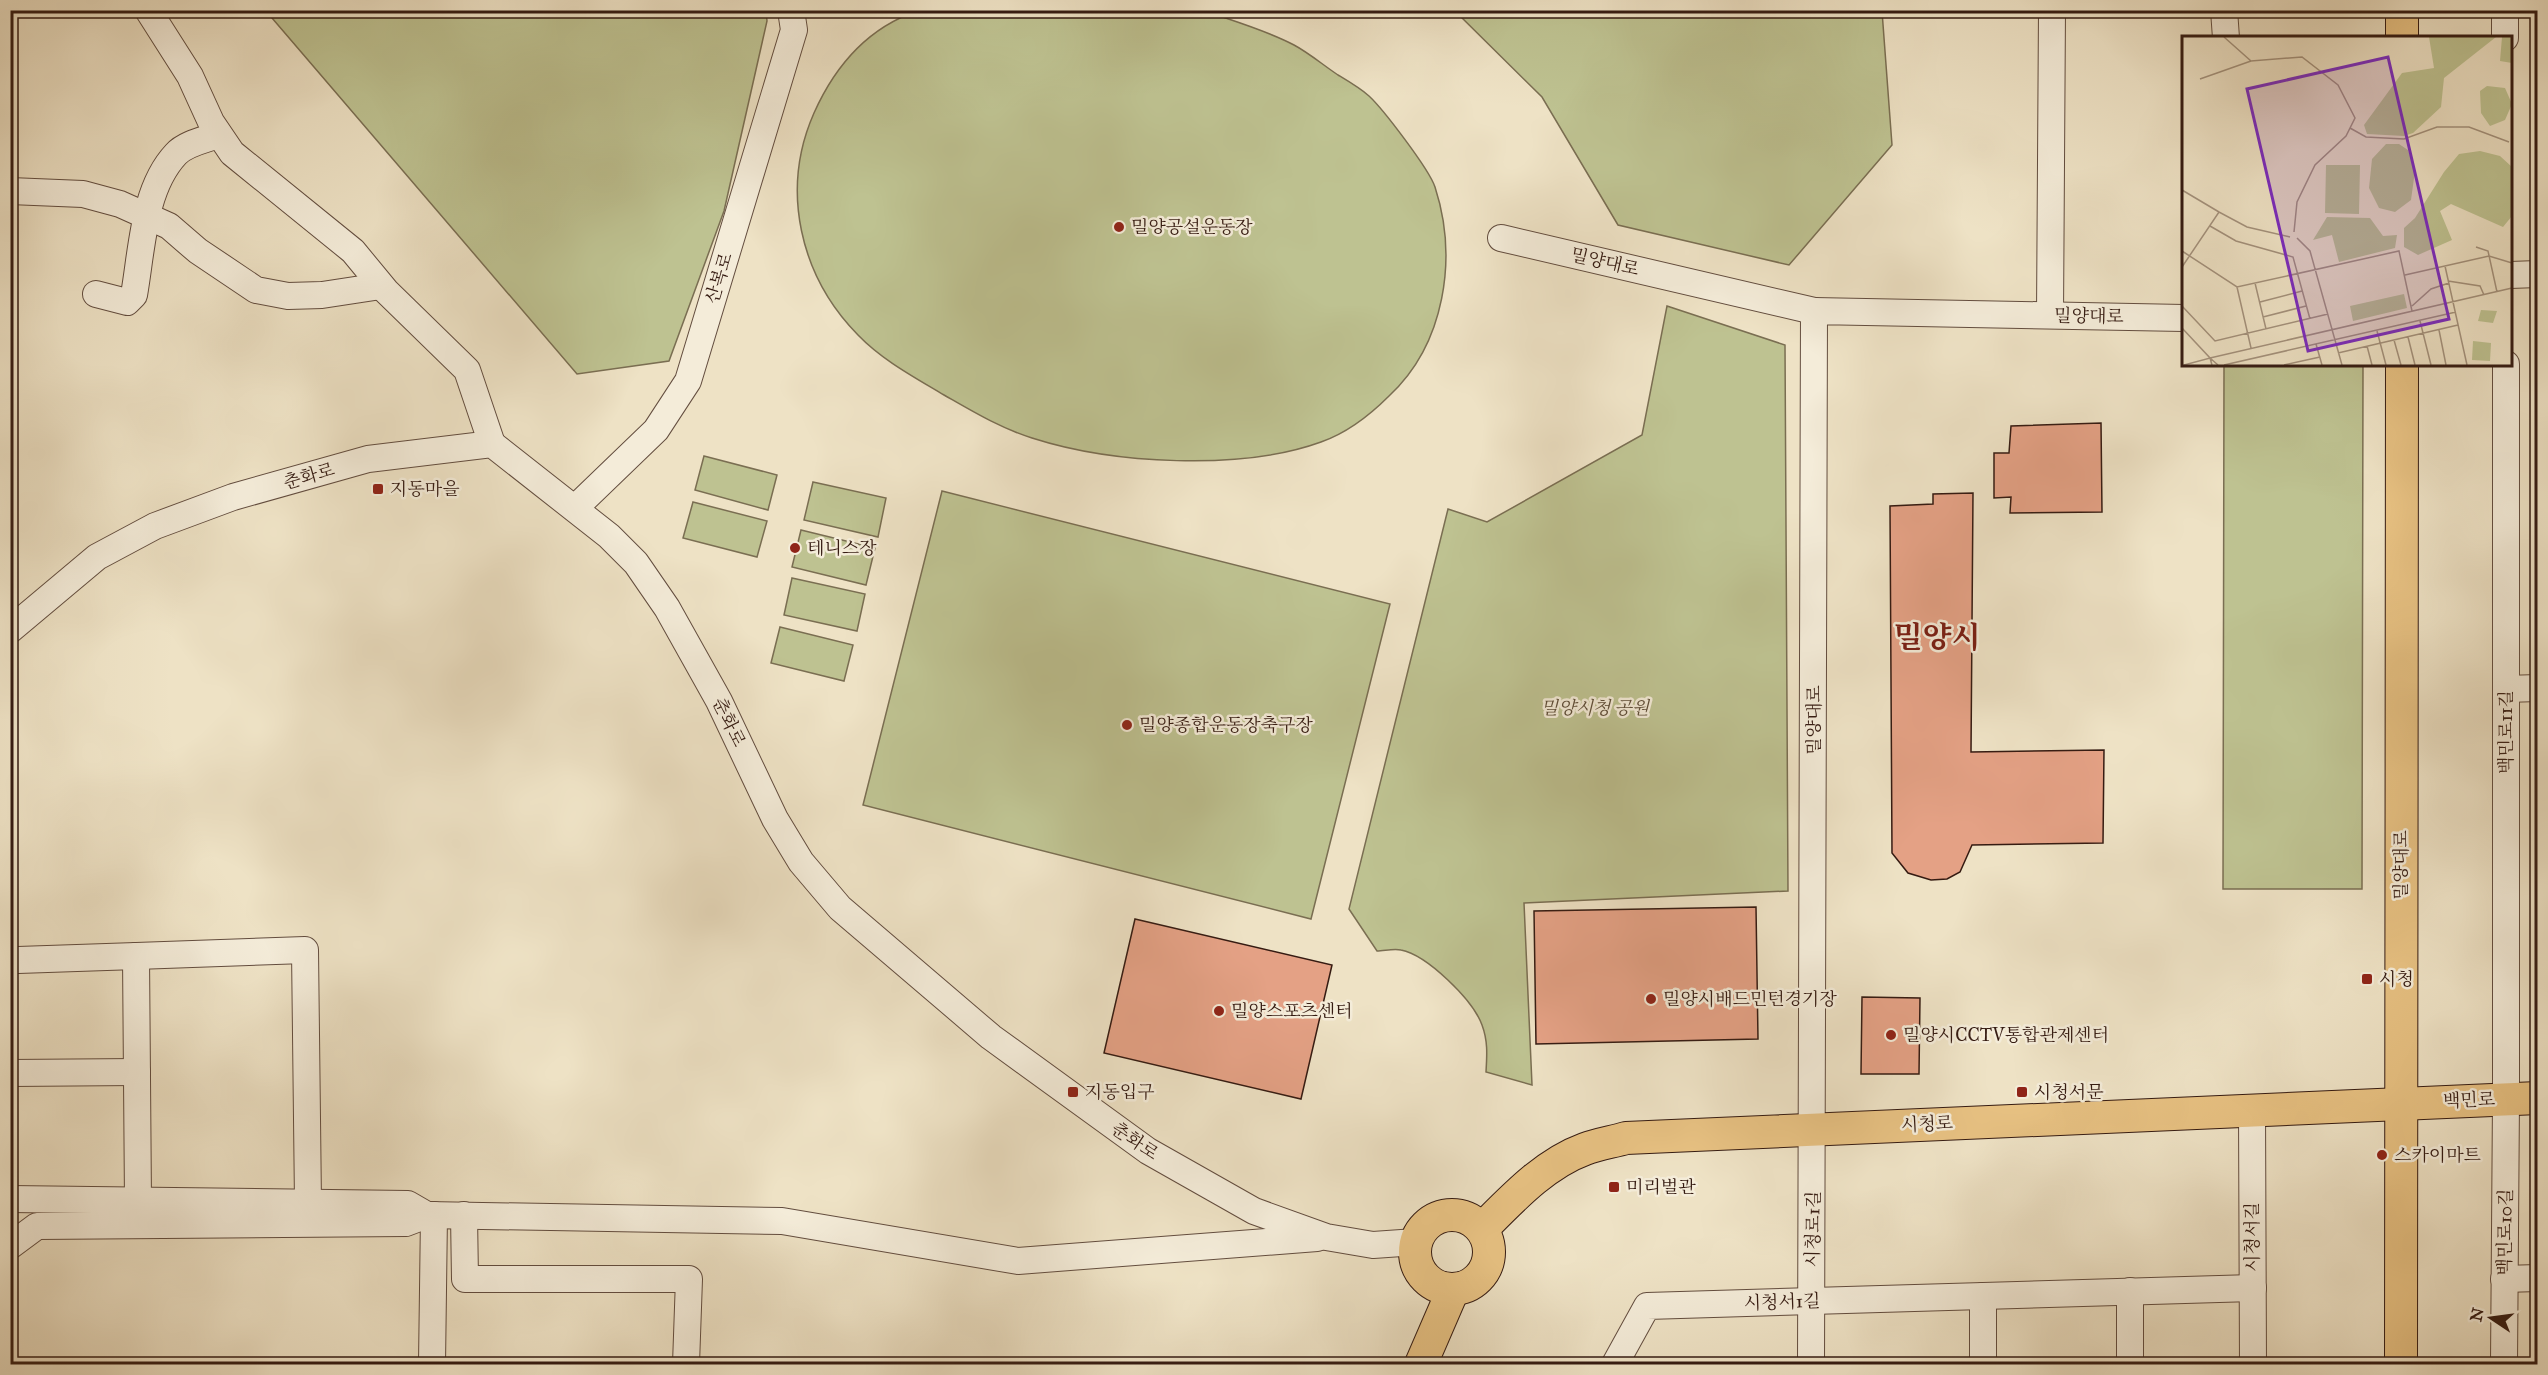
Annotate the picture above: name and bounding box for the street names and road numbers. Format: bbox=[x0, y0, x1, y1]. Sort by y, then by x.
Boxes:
street label: 밀양대로 bbox=[1569, 243, 1641, 281]
street label: 산복로 bbox=[701, 250, 737, 306]
street label: 밀양대로 bbox=[2054, 304, 2124, 328]
street label: 춘화로 bbox=[281, 458, 337, 494]
street label: 밀양대로 bbox=[1803, 685, 1825, 755]
street label: 백민로11길 bbox=[2495, 690, 2517, 774]
street label: 춘화로 bbox=[708, 694, 750, 750]
street label: 밀양대로 bbox=[2390, 830, 2412, 900]
street label: 백민로 bbox=[2443, 1088, 2495, 1112]
street label: 시청로 bbox=[1900, 1112, 1954, 1136]
street label: 춘화로 bbox=[1107, 1117, 1163, 1165]
street label: 백민로10길 bbox=[2493, 1188, 2517, 1276]
street label: 시청로1길 bbox=[1801, 1190, 1825, 1268]
street label: 시청서길 bbox=[2241, 1202, 2263, 1272]
street label: 시청서1길 bbox=[1743, 1290, 1821, 1314]

